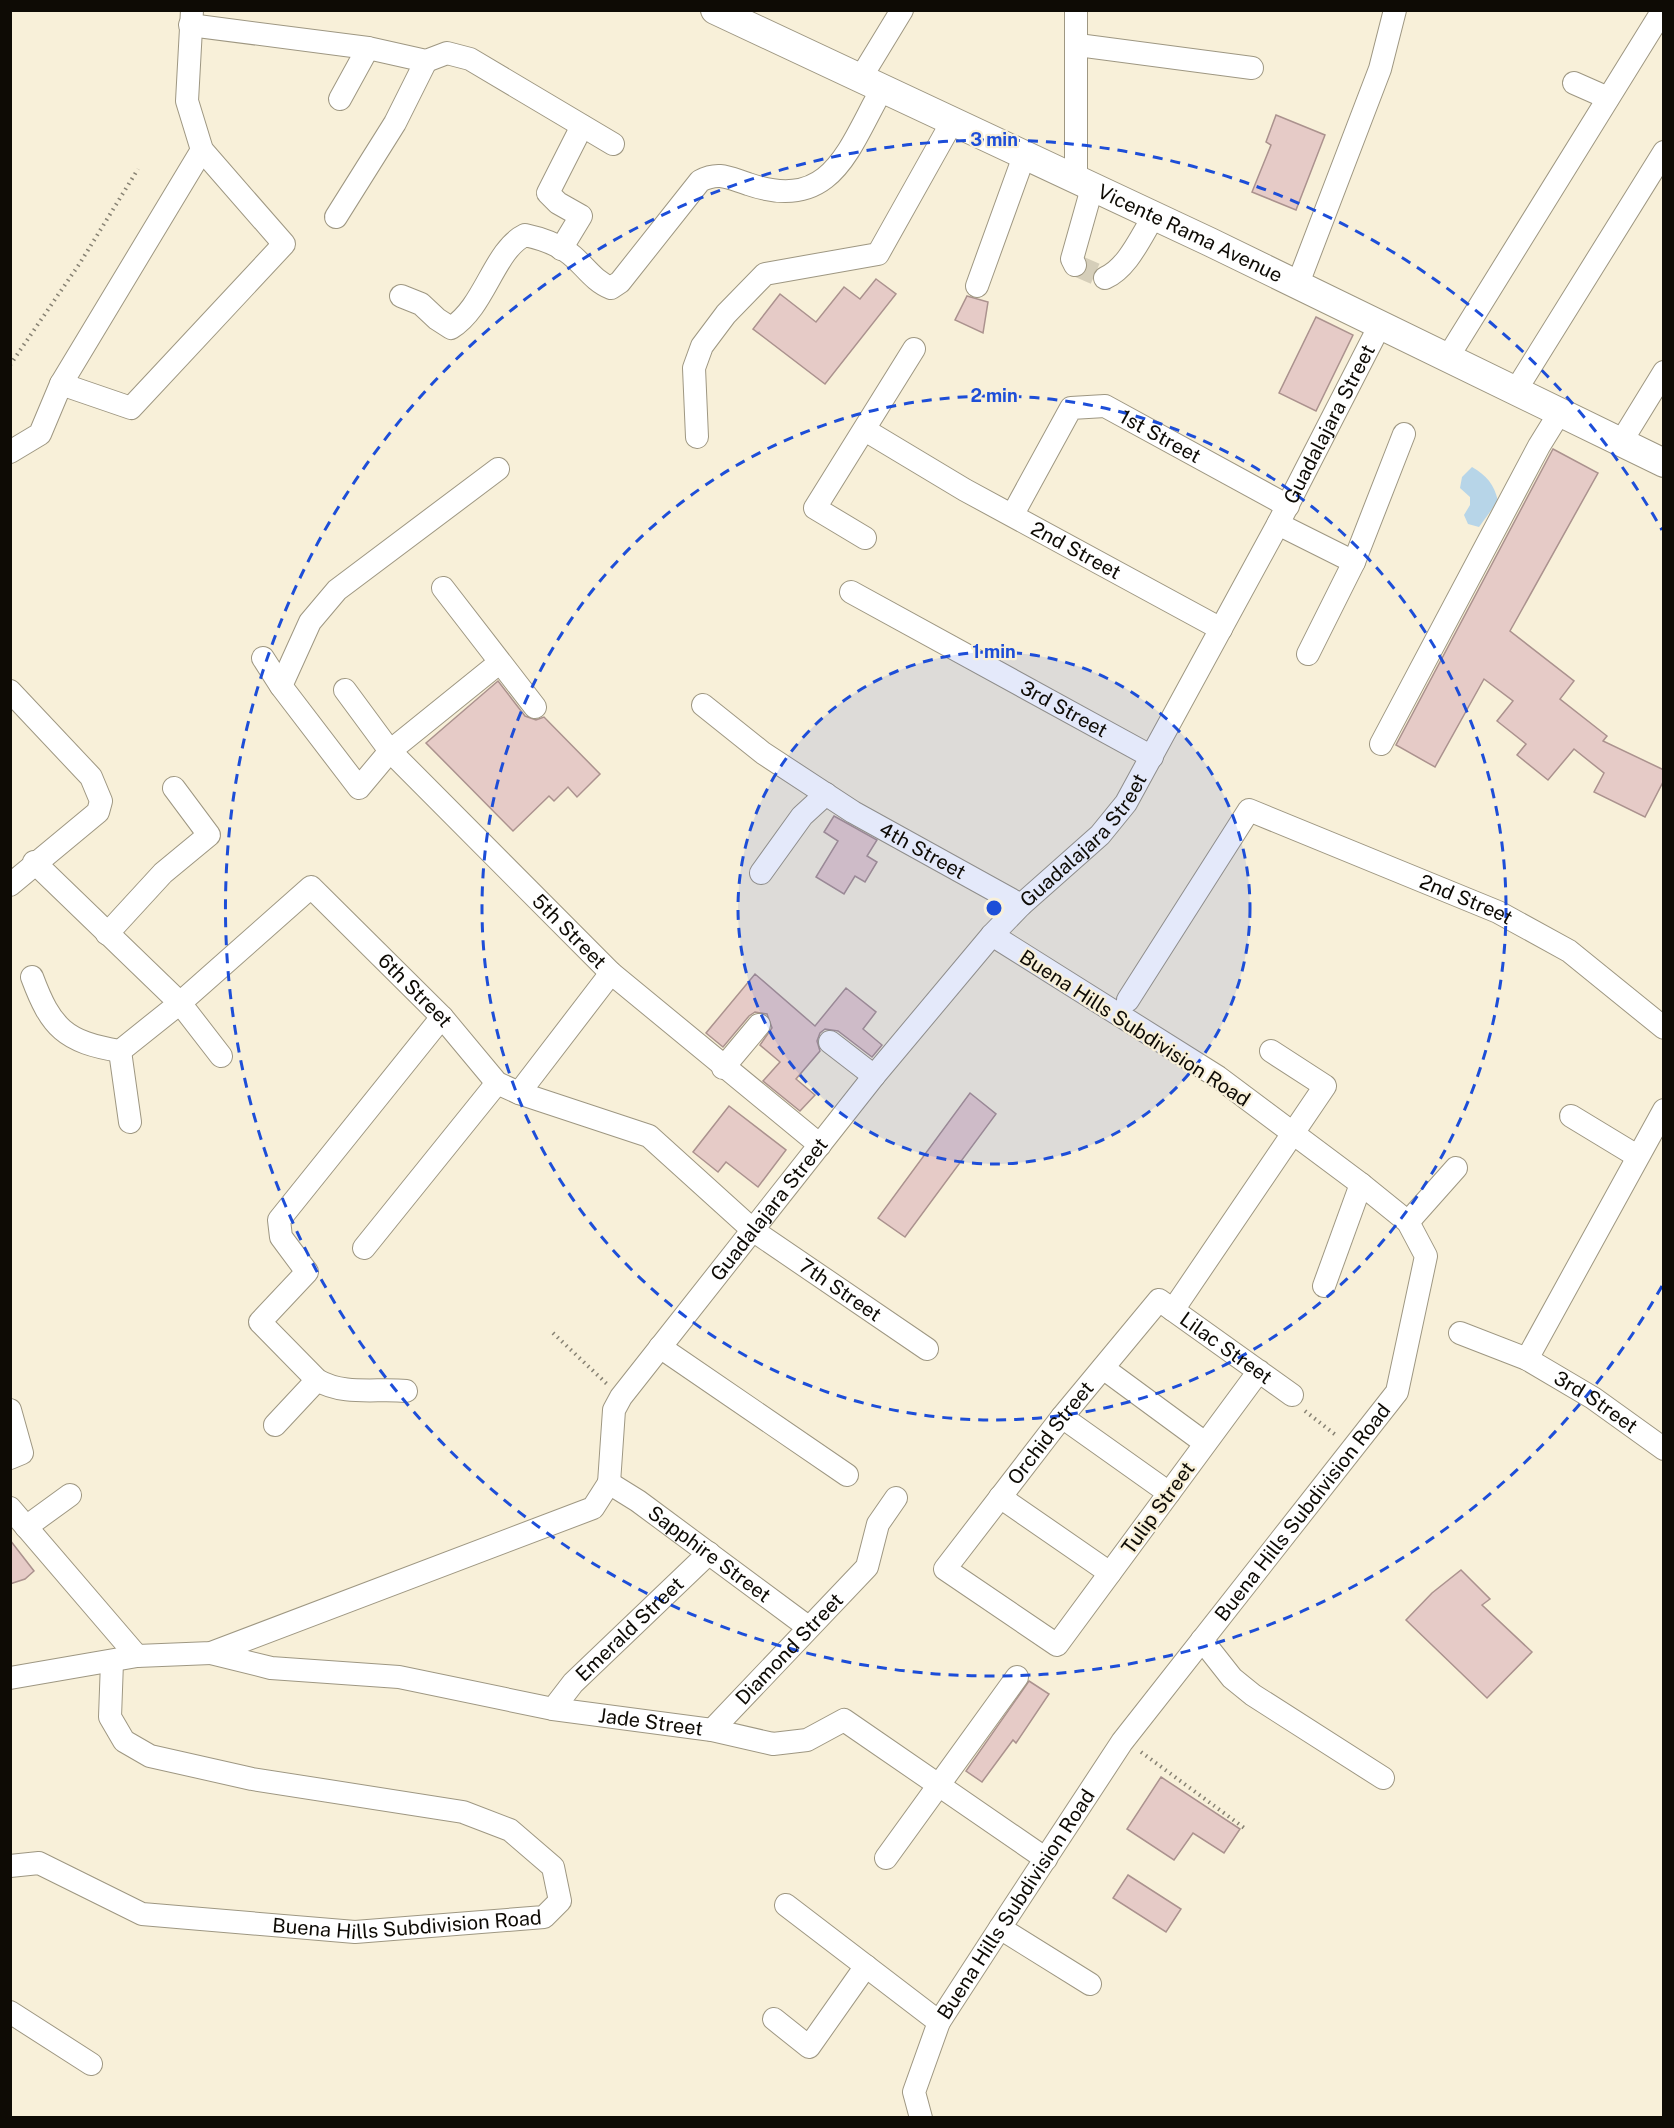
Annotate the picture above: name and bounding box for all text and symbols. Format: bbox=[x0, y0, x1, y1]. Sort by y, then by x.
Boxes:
text: 3 min bbox=[970, 129, 1018, 150]
street label: Vicente Rama Avenue bbox=[1094, 179, 1286, 287]
street label: Guadalajara Street bbox=[1278, 341, 1380, 508]
text: 2 min bbox=[970, 385, 1018, 406]
street label: 1st Street bbox=[1116, 404, 1205, 468]
street label: 2nd Street bbox=[1027, 516, 1125, 584]
text: 1 min bbox=[972, 641, 1016, 662]
street label: 3rd Street bbox=[1016, 675, 1112, 742]
street label: Guadalajara Street bbox=[1015, 769, 1152, 912]
street label: 4th Street bbox=[875, 817, 970, 884]
street label: 2nd Street bbox=[1416, 869, 1517, 930]
street label: 5th Street bbox=[527, 889, 612, 973]
centre of rings bbox=[984, 898, 1004, 918]
street label: Buena Hills Subdivision Road bbox=[1015, 944, 1255, 1112]
street label: 6th Street bbox=[373, 948, 457, 1032]
street label: Guadalajara Street bbox=[705, 1133, 833, 1286]
street label: 7th Street bbox=[794, 1253, 886, 1326]
street label: Lilac Street bbox=[1175, 1307, 1277, 1389]
street label: 3rd Street bbox=[1550, 1366, 1642, 1438]
street label: Orchid Street bbox=[1003, 1376, 1099, 1489]
street label: Buena Hills Subdivision Road bbox=[1210, 1399, 1395, 1626]
street label: Tulip Street bbox=[1116, 1457, 1200, 1559]
street label: Sapphire Street bbox=[643, 1500, 776, 1607]
street label: Emerald Street bbox=[571, 1572, 688, 1686]
street label: Diamond Street bbox=[730, 1588, 848, 1710]
street label: Jade Street bbox=[597, 1703, 704, 1741]
street label: Buena Hills Subdivision Road bbox=[932, 1785, 1100, 2024]
street label: Buena Hills Subdivision Road bbox=[271, 1905, 543, 1944]

